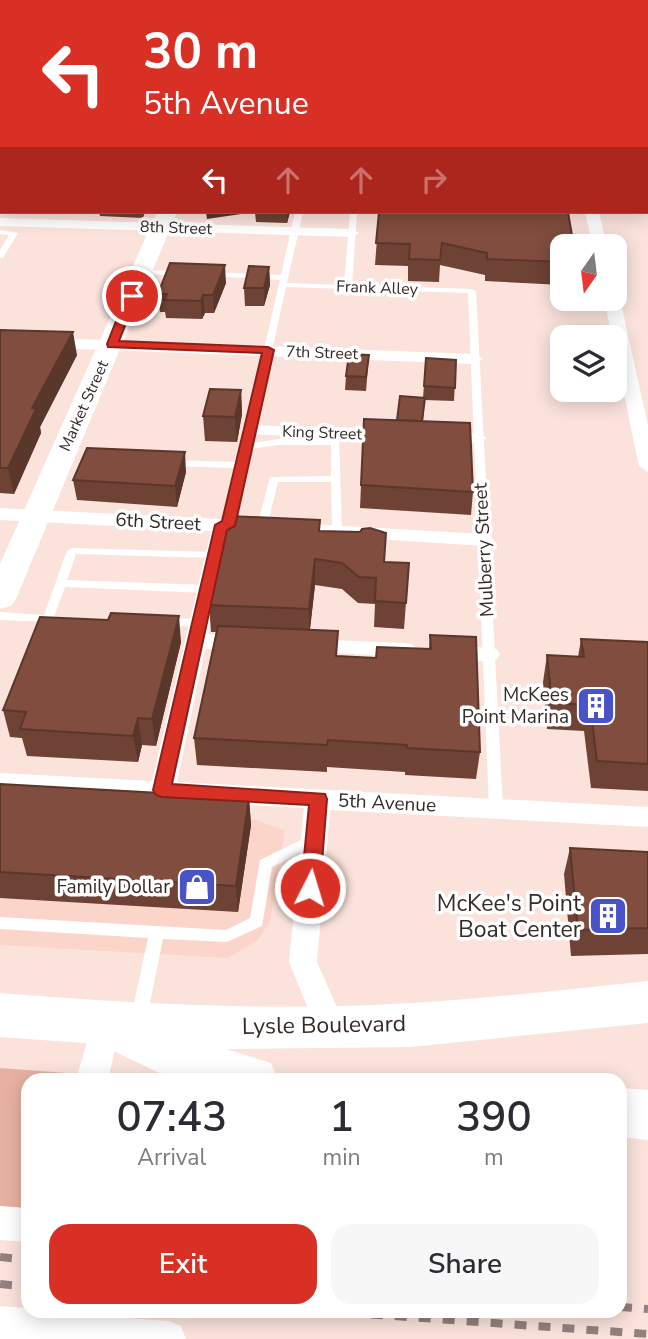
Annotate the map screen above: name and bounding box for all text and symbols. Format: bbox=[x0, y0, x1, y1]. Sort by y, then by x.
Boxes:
text: 30 m bbox=[143, 18, 258, 85]
icon: left bbox=[28, 28, 119, 119]
text: 5th Avenue bbox=[143, 82, 309, 125]
icon: left bbox=[196, 161, 234, 199]
icon: ahead bbox=[269, 161, 307, 199]
icon: ahead bbox=[342, 161, 380, 199]
icon: right bbox=[415, 161, 453, 199]
street label: 8th Street bbox=[140, 216, 213, 240]
north arrow bbox=[550, 234, 626, 312]
map controls bbox=[550, 234, 627, 402]
pin bbox=[102, 266, 162, 326]
street label: Frank Alley bbox=[336, 276, 419, 300]
icon: arrive bbox=[113, 277, 151, 315]
button: layers bbox=[550, 325, 627, 402]
street label: 7th Street bbox=[286, 341, 359, 365]
street label: Market Street bbox=[54, 357, 114, 455]
street label: King Street bbox=[282, 421, 363, 445]
street label: Mulberry Street bbox=[467, 482, 500, 618]
street label: 6th Street bbox=[115, 507, 202, 537]
place label: McKees Point Marina bbox=[462, 682, 569, 730]
building icon: McKees Point Marina bbox=[575, 685, 617, 727]
street label: 5th Avenue bbox=[337, 787, 437, 819]
position arrow bbox=[273, 851, 347, 925]
shop icon: Family Dollar bbox=[176, 866, 218, 908]
place label: Family Dollar bbox=[56, 874, 170, 900]
place label: McKee's Point Boat Center bbox=[437, 888, 582, 945]
building icon: McKee's Point Boat Center bbox=[587, 895, 629, 937]
street label: Lysle Boulevard bbox=[242, 1008, 406, 1042]
text: 07:43 bbox=[116, 1089, 227, 1146]
text: 1 bbox=[329, 1089, 354, 1146]
text: 390 bbox=[456, 1089, 532, 1146]
text: Arrival bbox=[137, 1142, 206, 1173]
text: min bbox=[323, 1142, 361, 1173]
text: m bbox=[484, 1142, 504, 1173]
button: Exit bbox=[49, 1224, 317, 1304]
button: Share bbox=[331, 1224, 599, 1304]

